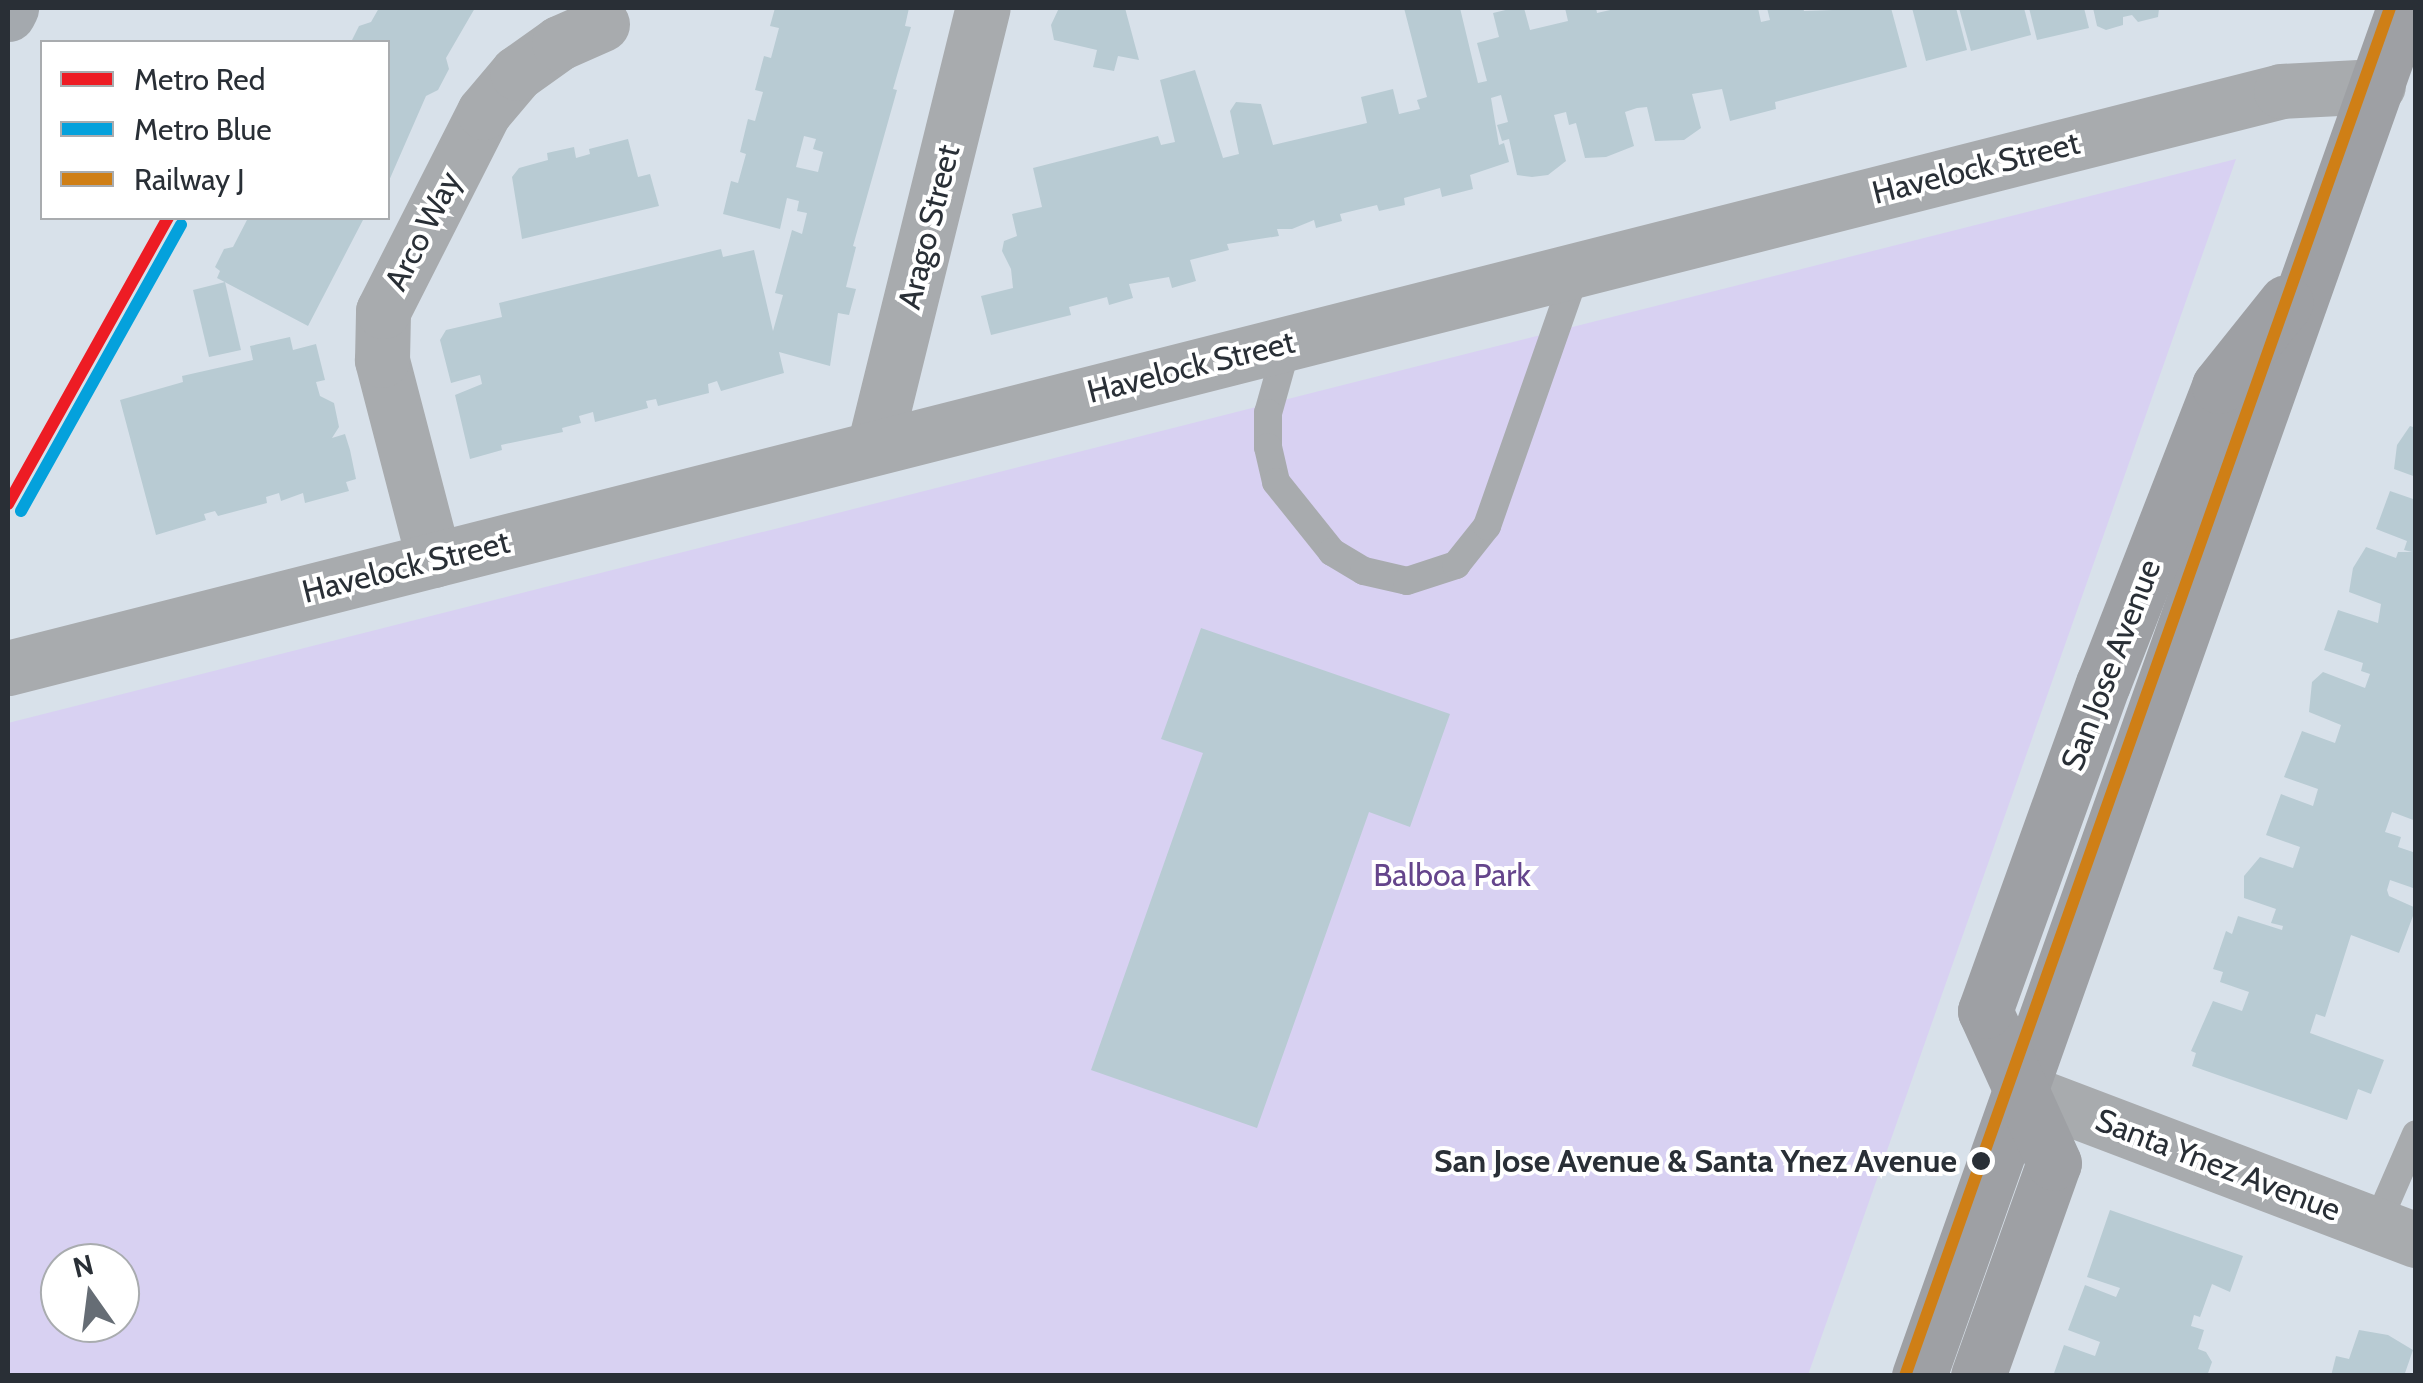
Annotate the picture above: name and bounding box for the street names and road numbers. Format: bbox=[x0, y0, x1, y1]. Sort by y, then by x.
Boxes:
street label: Havelock Street bbox=[1868, 124, 2084, 212]
street label: Arago Street bbox=[890, 141, 968, 313]
street label: Arco Way bbox=[377, 165, 469, 297]
street label: Havelock Street bbox=[1083, 323, 1299, 411]
street label: Havelock Street bbox=[298, 523, 514, 611]
street label: San Jose Avenue bbox=[2053, 554, 2169, 776]
street label: Santa Ynez Avenue bbox=[2090, 1101, 2346, 1229]

